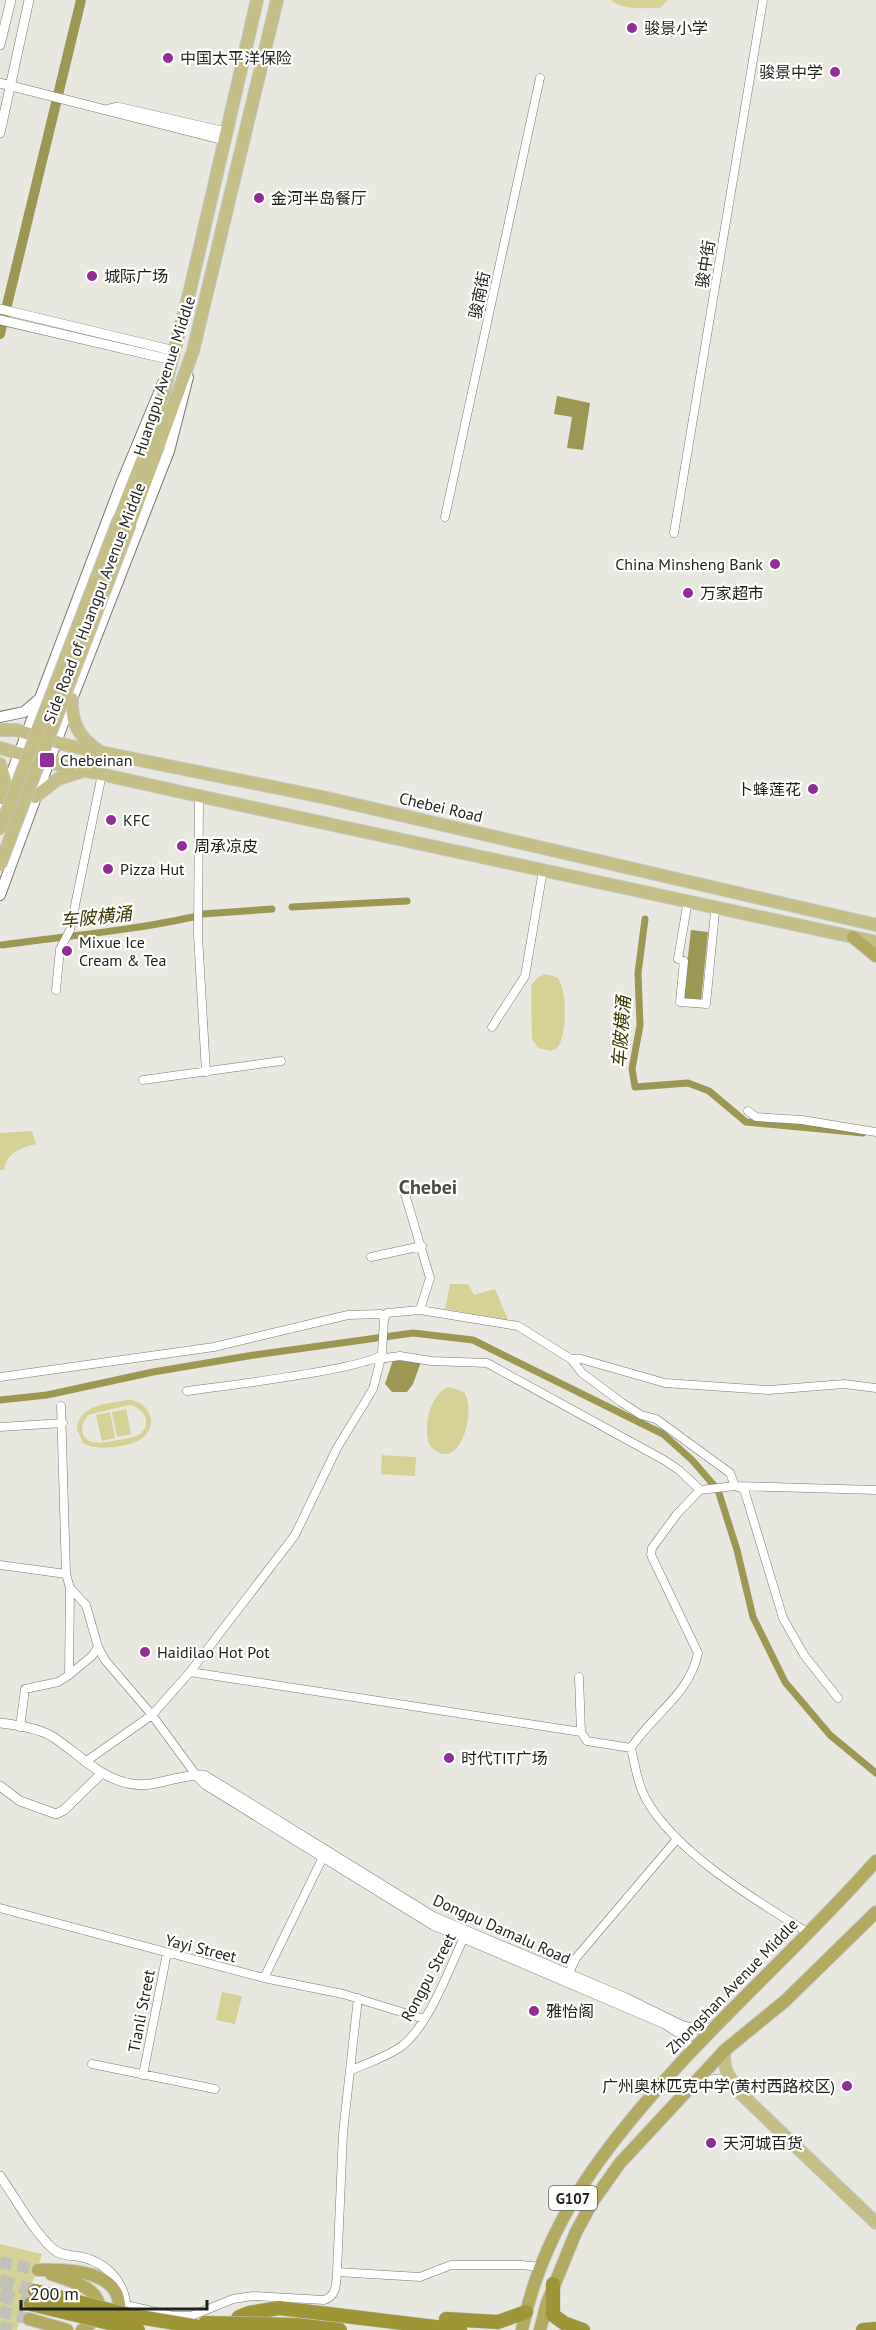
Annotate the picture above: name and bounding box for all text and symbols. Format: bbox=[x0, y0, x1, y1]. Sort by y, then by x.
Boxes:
place label: 骏景小学 bbox=[644, 18, 708, 38]
marker: 骏景小学 bbox=[625, 21, 639, 35]
place label: 中国太平洋保险 bbox=[180, 48, 292, 68]
marker: 中国太平洋保险 bbox=[161, 51, 175, 65]
place label: 骏景中学 bbox=[759, 62, 823, 82]
marker: 骏景中学 bbox=[828, 65, 842, 79]
place label: 金河半岛餐厅 bbox=[271, 188, 367, 208]
marker: 金河半岛餐厅 bbox=[252, 191, 266, 205]
street label: 骏中街 bbox=[691, 239, 719, 289]
place label: 城际广场 bbox=[104, 266, 168, 286]
marker: 城际广场 bbox=[85, 269, 99, 283]
street label: 骏南街 bbox=[464, 269, 494, 321]
street label: Huangpu Avenue Middle bbox=[129, 294, 199, 458]
street label: Side Road of Huangpu Avenue Middle bbox=[39, 480, 149, 726]
place label: China Minsheng Bank bbox=[615, 554, 763, 574]
marker: China Minsheng Bank bbox=[768, 557, 782, 571]
place label: 万家超市 bbox=[700, 583, 764, 603]
marker: 万家超市 bbox=[681, 586, 695, 600]
place label: Chebeinan bbox=[60, 750, 133, 770]
marker: Chebeinan bbox=[38, 751, 56, 769]
place label: 卜蜂莲花 bbox=[737, 779, 801, 799]
marker: 卜蜂莲花 bbox=[806, 782, 820, 796]
street label: Chebei Road bbox=[397, 788, 485, 826]
place label: KFC bbox=[123, 810, 150, 830]
marker: KFC bbox=[104, 813, 118, 827]
place label: 周承凉皮 bbox=[194, 836, 258, 856]
marker: 周承凉皮 bbox=[175, 839, 189, 853]
place label: Pizza Hut bbox=[120, 859, 185, 879]
marker: Pizza Hut bbox=[101, 862, 115, 876]
water label: 车陂横涌 bbox=[59, 902, 135, 932]
place label: Mixue Ice Cream & Tea bbox=[79, 932, 166, 970]
marker: Mixue Ice Cream & Tea bbox=[60, 944, 74, 958]
water label: 车陂横涌 bbox=[607, 993, 635, 1069]
district label: Chebei bbox=[399, 1174, 457, 1200]
place label: Haidilao Hot Pot bbox=[157, 1642, 270, 1662]
marker: Haidilao Hot Pot bbox=[138, 1645, 152, 1659]
place label: 时代TIT广场 bbox=[461, 1748, 547, 1768]
marker: 时代TIT广场 bbox=[442, 1751, 456, 1765]
street label: Dongpu Damalu Road bbox=[430, 1890, 574, 1968]
street label: Zhongshan Avenue Middle bbox=[662, 1914, 802, 2058]
street label: Rongpu Street bbox=[396, 1929, 460, 2025]
street label: Yayi Street bbox=[163, 1930, 239, 1967]
street label: Tianli Street bbox=[123, 1967, 159, 2054]
place label: 雅怡阁 bbox=[546, 2001, 594, 2021]
marker: 雅怡阁 bbox=[527, 2004, 541, 2018]
place label: 广州奥林匹克中学(黄村西路校区) bbox=[602, 2076, 835, 2096]
marker: 广州奥林匹克中学(黄村西路校区) bbox=[840, 2079, 854, 2093]
place label: 天河城百货 bbox=[723, 2133, 803, 2153]
marker: 天河城百货 bbox=[704, 2136, 718, 2150]
road number: G107 bbox=[549, 2186, 597, 2210]
scale bar bbox=[21, 2273, 207, 2311]
text: 200 m bbox=[30, 2282, 79, 2305]

